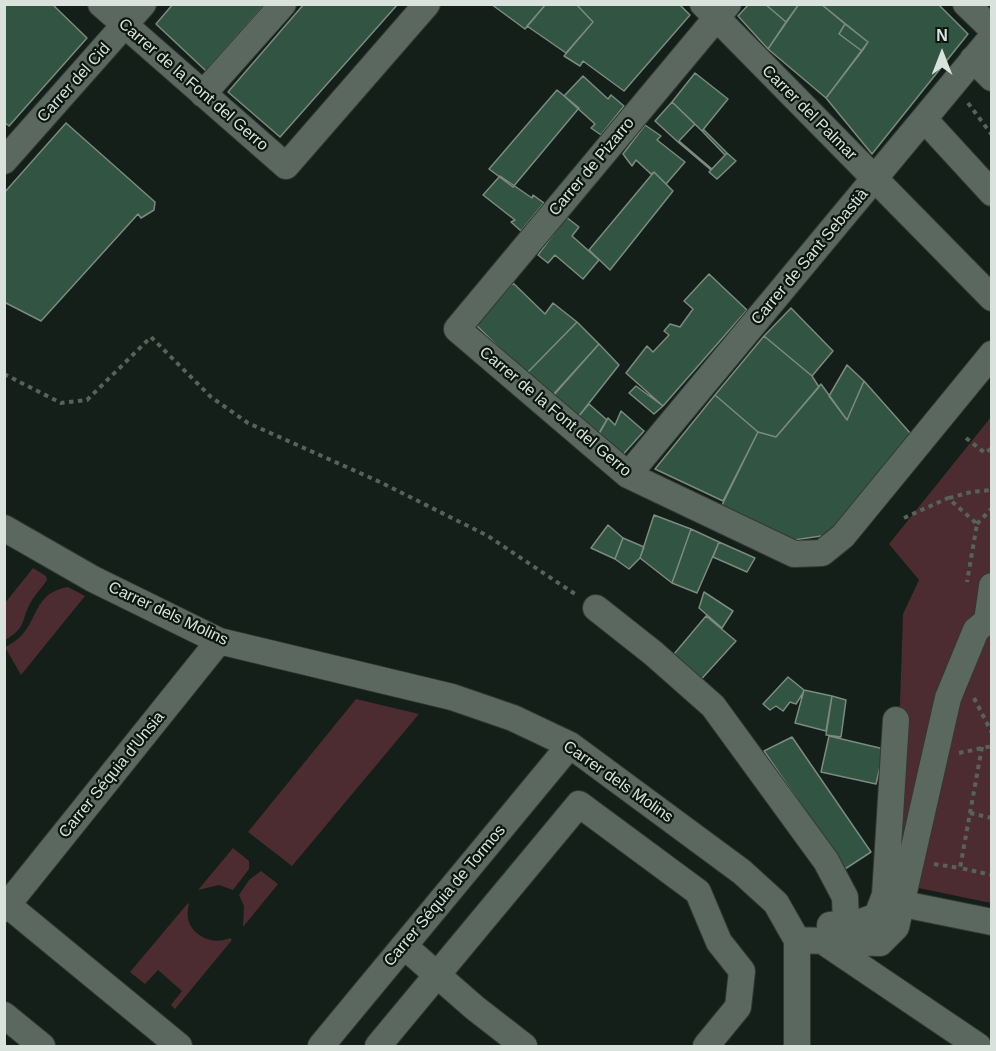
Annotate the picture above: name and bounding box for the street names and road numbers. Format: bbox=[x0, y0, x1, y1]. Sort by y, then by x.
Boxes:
street label: Carrer de la Font del Gerro bbox=[114, 15, 272, 155]
street label: Carrer del Cid bbox=[34, 40, 114, 126]
street label: Carrer del Palmar bbox=[758, 62, 860, 164]
street label: Carrer de Pizarro bbox=[545, 114, 639, 220]
street label: Carrer de Sant Sebastià bbox=[747, 185, 873, 329]
street label: Carrer de la Font del Gerro bbox=[475, 343, 635, 481]
street label: Carrer dels Molins bbox=[105, 578, 231, 650]
street label: Carrer Séquia d'Unsia bbox=[55, 708, 169, 842]
street label: Carrer dels Molins bbox=[559, 737, 677, 827]
street label: Carrer Séquia de Tormos bbox=[380, 821, 510, 971]

